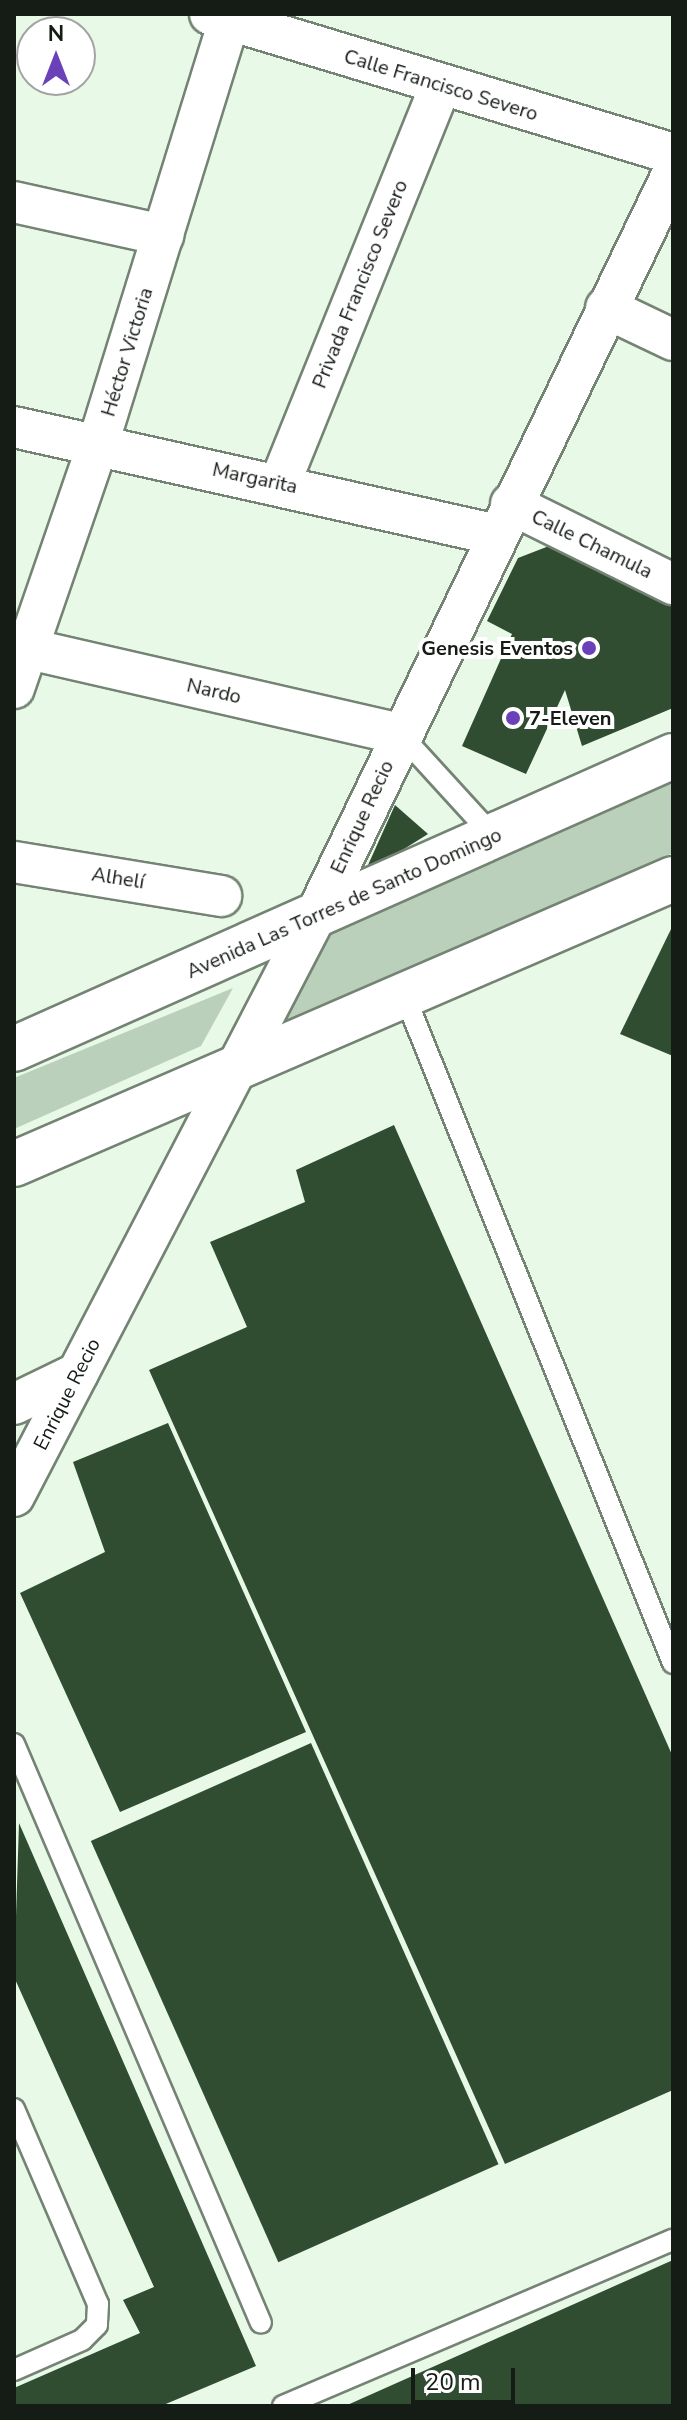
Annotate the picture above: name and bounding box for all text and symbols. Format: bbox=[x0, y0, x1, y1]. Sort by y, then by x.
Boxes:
north arrow bbox=[16, 16, 96, 96]
text: N bbox=[48, 19, 64, 49]
street label: Calle Francisco Severo bbox=[341, 44, 541, 126]
street label: Privada Francisco Severo bbox=[307, 176, 413, 392]
street label: Héctor Victoria bbox=[96, 285, 158, 419]
street label: Margarita bbox=[210, 457, 300, 499]
street label: Calle Chamula bbox=[528, 504, 656, 584]
place label: Genesis Eventos bbox=[421, 636, 573, 660]
marker: Genesis Eventos bbox=[580, 639, 598, 657]
street label: Nardo bbox=[184, 673, 244, 709]
place label: 7-Eleven bbox=[529, 706, 611, 730]
marker: 7-Eleven bbox=[504, 709, 522, 727]
street label: Enrique Recio bbox=[325, 757, 399, 877]
street label: Avenida Las Torres de Santo Domingo bbox=[183, 822, 505, 984]
street label: Alhelí bbox=[90, 862, 146, 894]
street label: Enrique Recio bbox=[29, 1334, 105, 1454]
scale bar bbox=[415, 2352, 519, 2402]
text: 20 m bbox=[425, 2366, 481, 2398]

